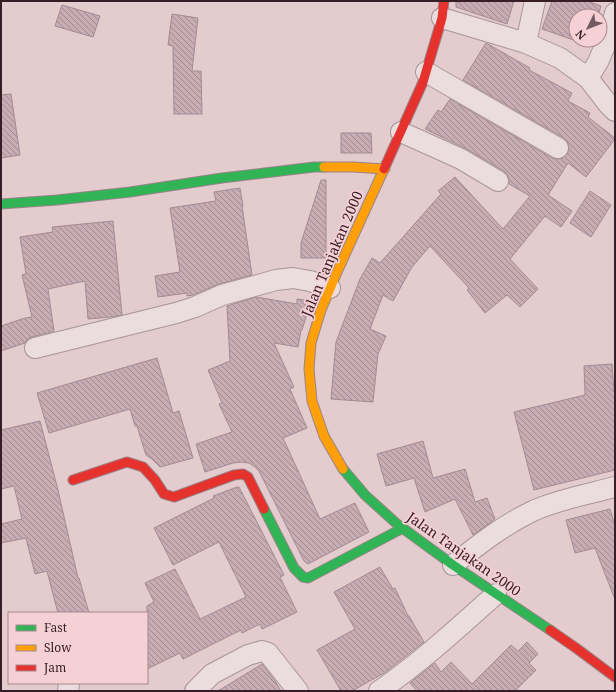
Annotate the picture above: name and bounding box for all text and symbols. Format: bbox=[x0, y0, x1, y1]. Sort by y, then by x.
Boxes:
north arrow bbox=[568, 8, 608, 48]
text: N bbox=[572, 27, 589, 43]
street label: Jalan Tanjakan 2000 bbox=[296, 188, 367, 321]
street label: Jalan Tanjakan 2000 bbox=[403, 507, 525, 600]
legend bbox=[8, 612, 148, 684]
text: Fast bbox=[44, 619, 67, 636]
text: Slow bbox=[44, 639, 72, 656]
text: Jam bbox=[43, 659, 66, 676]

